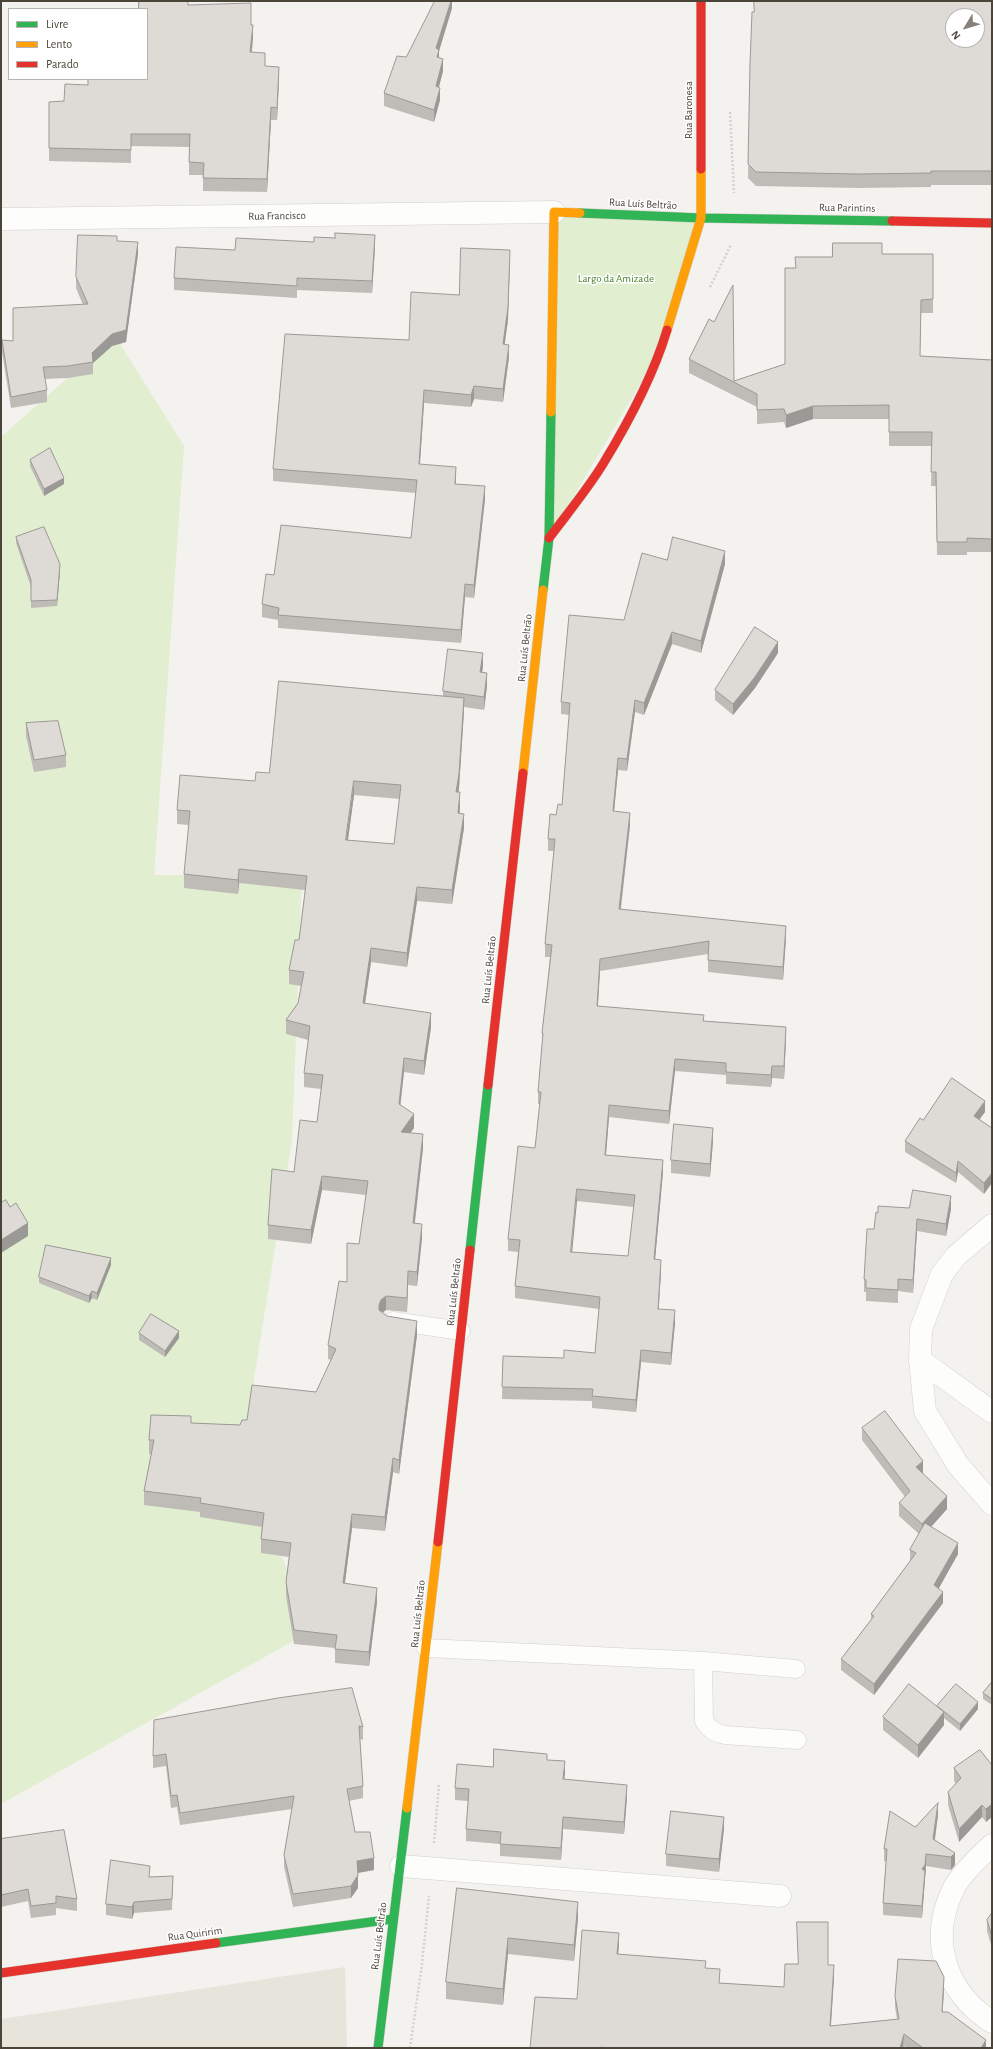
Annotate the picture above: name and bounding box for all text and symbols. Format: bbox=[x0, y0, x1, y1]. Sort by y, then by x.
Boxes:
legend bbox=[8, 8, 148, 80]
north arrow bbox=[945, 8, 985, 48]
text: Livre bbox=[46, 18, 68, 30]
text: N bbox=[949, 29, 963, 41]
text: Lento bbox=[46, 38, 72, 50]
text: Parado bbox=[46, 58, 79, 70]
street label: Rua Baronesa bbox=[682, 81, 696, 139]
street label: Rua Luís Beltrão bbox=[609, 196, 677, 212]
street label: Rua Parintins bbox=[819, 201, 875, 215]
street label: Rua Francisco bbox=[248, 209, 306, 223]
park label: Largo da Amizade bbox=[578, 272, 654, 286]
street label: Rua Luís Beltrão bbox=[515, 613, 535, 683]
street label: Rua Luís Beltrão bbox=[479, 935, 499, 1005]
street label: Rua Luís Beltrão bbox=[444, 1257, 464, 1327]
street label: Rua Luís Beltrão bbox=[408, 1579, 428, 1649]
street label: Rua Luís Beltrão bbox=[368, 1901, 390, 1971]
street label: Rua Quiririm bbox=[167, 1924, 223, 1944]

